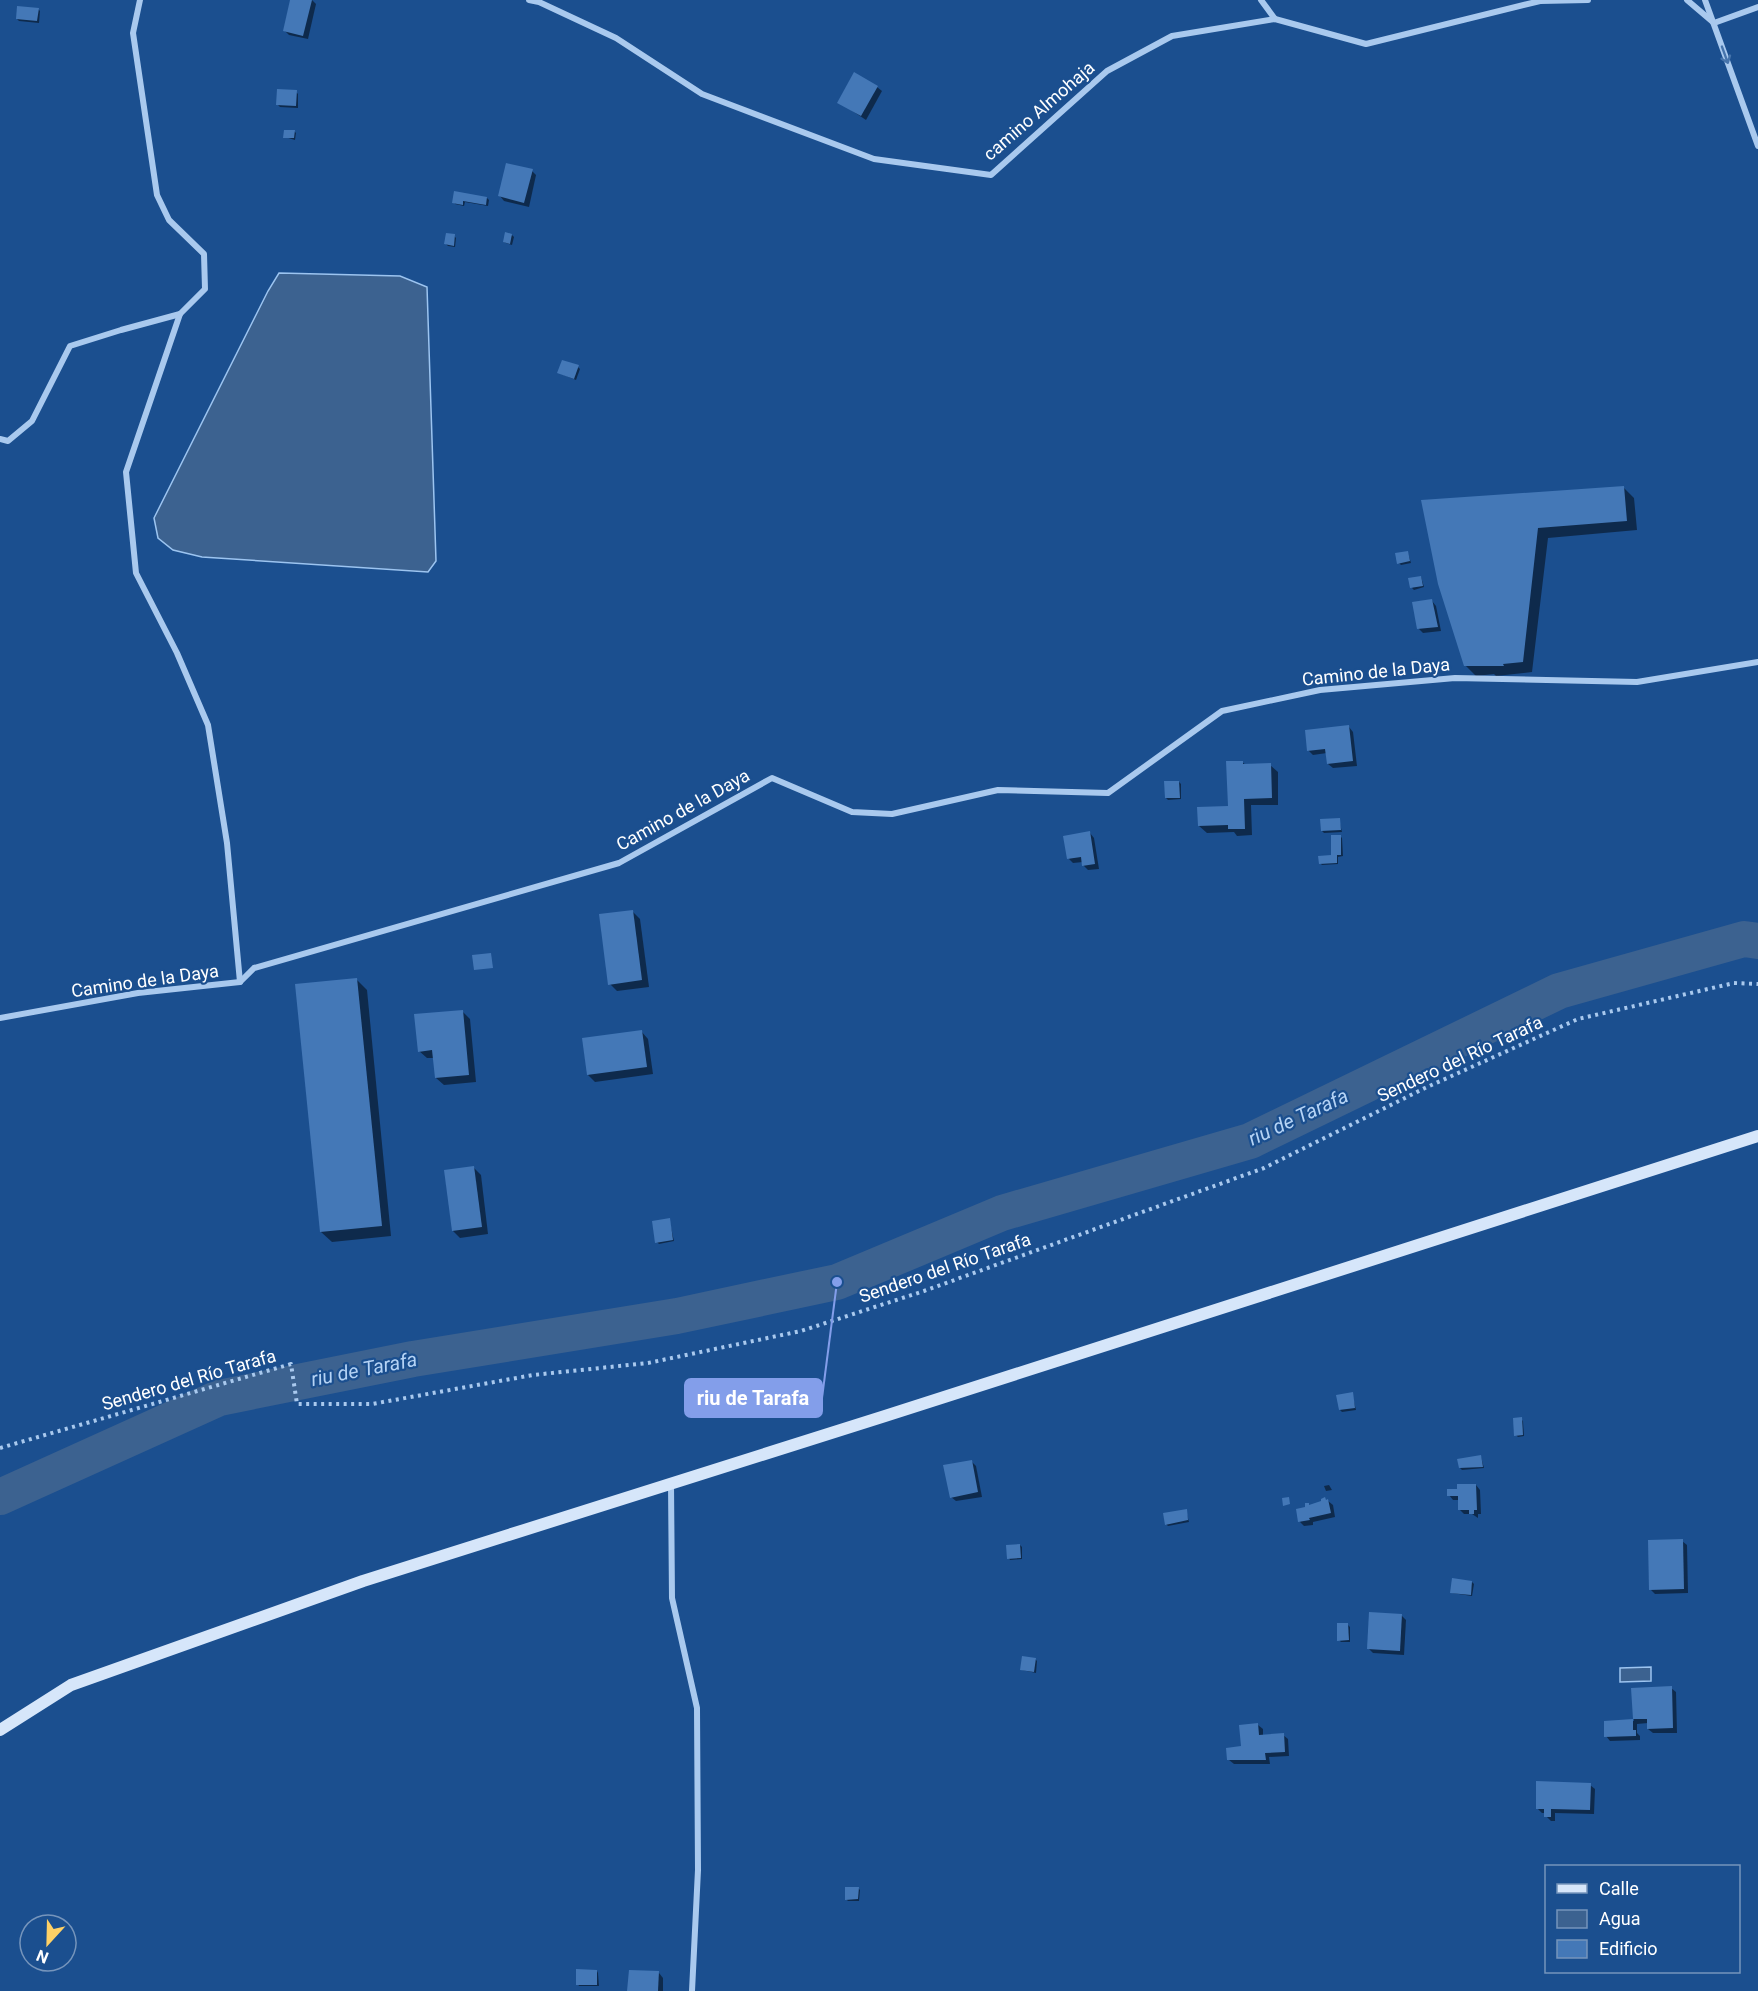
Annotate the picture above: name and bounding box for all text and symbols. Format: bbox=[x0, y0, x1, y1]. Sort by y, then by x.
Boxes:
one-way arrow bbox=[1721, 45, 1732, 64]
street label: camino Almohaja bbox=[979, 57, 1098, 164]
street label: Camino de la Daya bbox=[1301, 653, 1451, 690]
street label: Camino de la Daya bbox=[613, 764, 753, 855]
street label: Camino de la Daya bbox=[70, 960, 220, 1001]
street label: Sendero del Río Tarafa bbox=[1374, 1011, 1546, 1106]
water label: riu de Tarafa bbox=[1244, 1083, 1352, 1151]
street label: Sendero del Río Tarafa bbox=[856, 1228, 1033, 1307]
street label: Sendero del Río Tarafa bbox=[99, 1345, 278, 1414]
water label: riu de Tarafa bbox=[309, 1347, 419, 1391]
callout: riu de Tarafa bbox=[685, 1379, 822, 1417]
text: riu de Tarafa bbox=[697, 1386, 810, 1410]
legend bbox=[1545, 1865, 1740, 1973]
text: Calle bbox=[1599, 1878, 1639, 1899]
text: Agua bbox=[1599, 1908, 1641, 1929]
north arrow bbox=[18, 1913, 78, 1973]
text: Edificio bbox=[1599, 1938, 1658, 1959]
text: N bbox=[34, 1946, 51, 1967]

